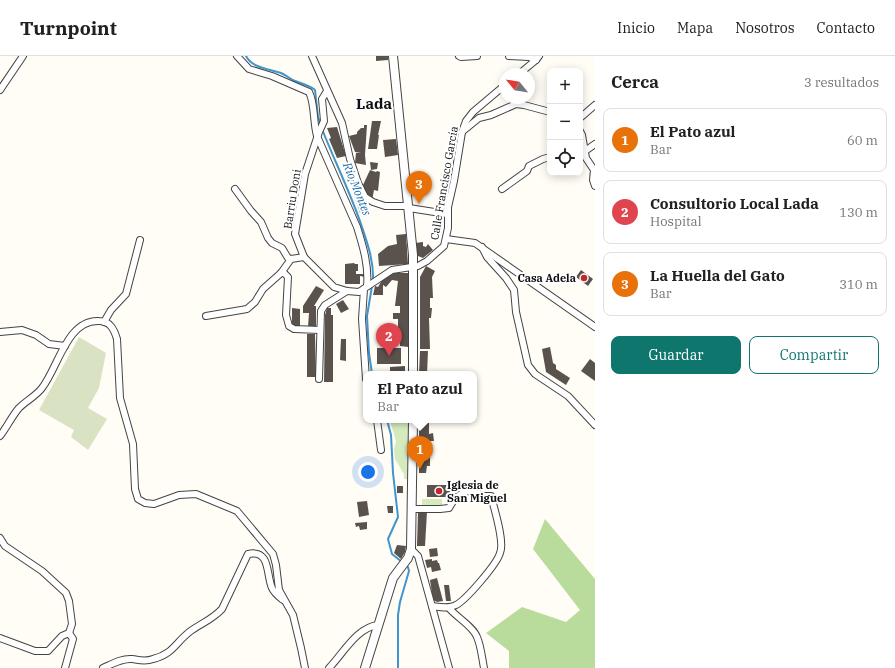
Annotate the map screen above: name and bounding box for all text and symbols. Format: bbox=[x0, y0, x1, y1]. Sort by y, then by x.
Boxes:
text: Turnpoint bbox=[20, 16, 117, 40]
text: Inicio bbox=[617, 19, 655, 37]
text: Mapa bbox=[677, 19, 713, 37]
text: Nosotros bbox=[735, 19, 795, 37]
text: Contacto bbox=[817, 19, 875, 37]
north arrow bbox=[499, 68, 535, 104]
map controls bbox=[547, 68, 583, 176]
button: + bbox=[547, 68, 583, 104]
text: Cerca bbox=[611, 71, 659, 93]
text: 3 resultados bbox=[804, 74, 879, 91]
district label: Lada bbox=[356, 94, 392, 113]
button: − bbox=[547, 104, 583, 140]
text: El Pato azul bbox=[650, 122, 735, 141]
street label: Calle Francisco García bbox=[427, 125, 461, 241]
text: 1 bbox=[621, 132, 629, 149]
text: 60 m bbox=[847, 132, 878, 149]
button: locate bbox=[547, 140, 583, 176]
text: Bar bbox=[650, 141, 672, 158]
water label: Río Montes bbox=[340, 159, 375, 218]
street label: Barriu Doni bbox=[280, 168, 304, 230]
pin: 3 bbox=[406, 171, 432, 204]
text: Consultorio Local Lada bbox=[650, 194, 819, 213]
text: 2 bbox=[621, 204, 629, 221]
text: 130 m bbox=[839, 204, 878, 221]
text: Hospital bbox=[650, 213, 702, 230]
text: La Huella del Gato bbox=[650, 266, 785, 285]
place label: Casa Adela bbox=[518, 271, 576, 285]
marker: Casa Adela bbox=[579, 273, 589, 283]
text: 3 bbox=[621, 276, 629, 293]
text: 310 m bbox=[839, 276, 878, 293]
text: Bar bbox=[650, 285, 672, 302]
pin: 2 bbox=[376, 323, 402, 356]
button: Guardar bbox=[611, 336, 741, 374]
button: Compartir bbox=[749, 336, 879, 374]
popup bbox=[363, 371, 477, 423]
text: El Pato azul bbox=[377, 379, 463, 398]
text: Bar bbox=[377, 398, 399, 415]
pin: 1 bbox=[407, 436, 433, 469]
your location bbox=[358, 462, 378, 482]
place label: Iglesia de San Miguel bbox=[447, 478, 507, 505]
marker: Iglesia de San Miguel bbox=[434, 486, 444, 496]

